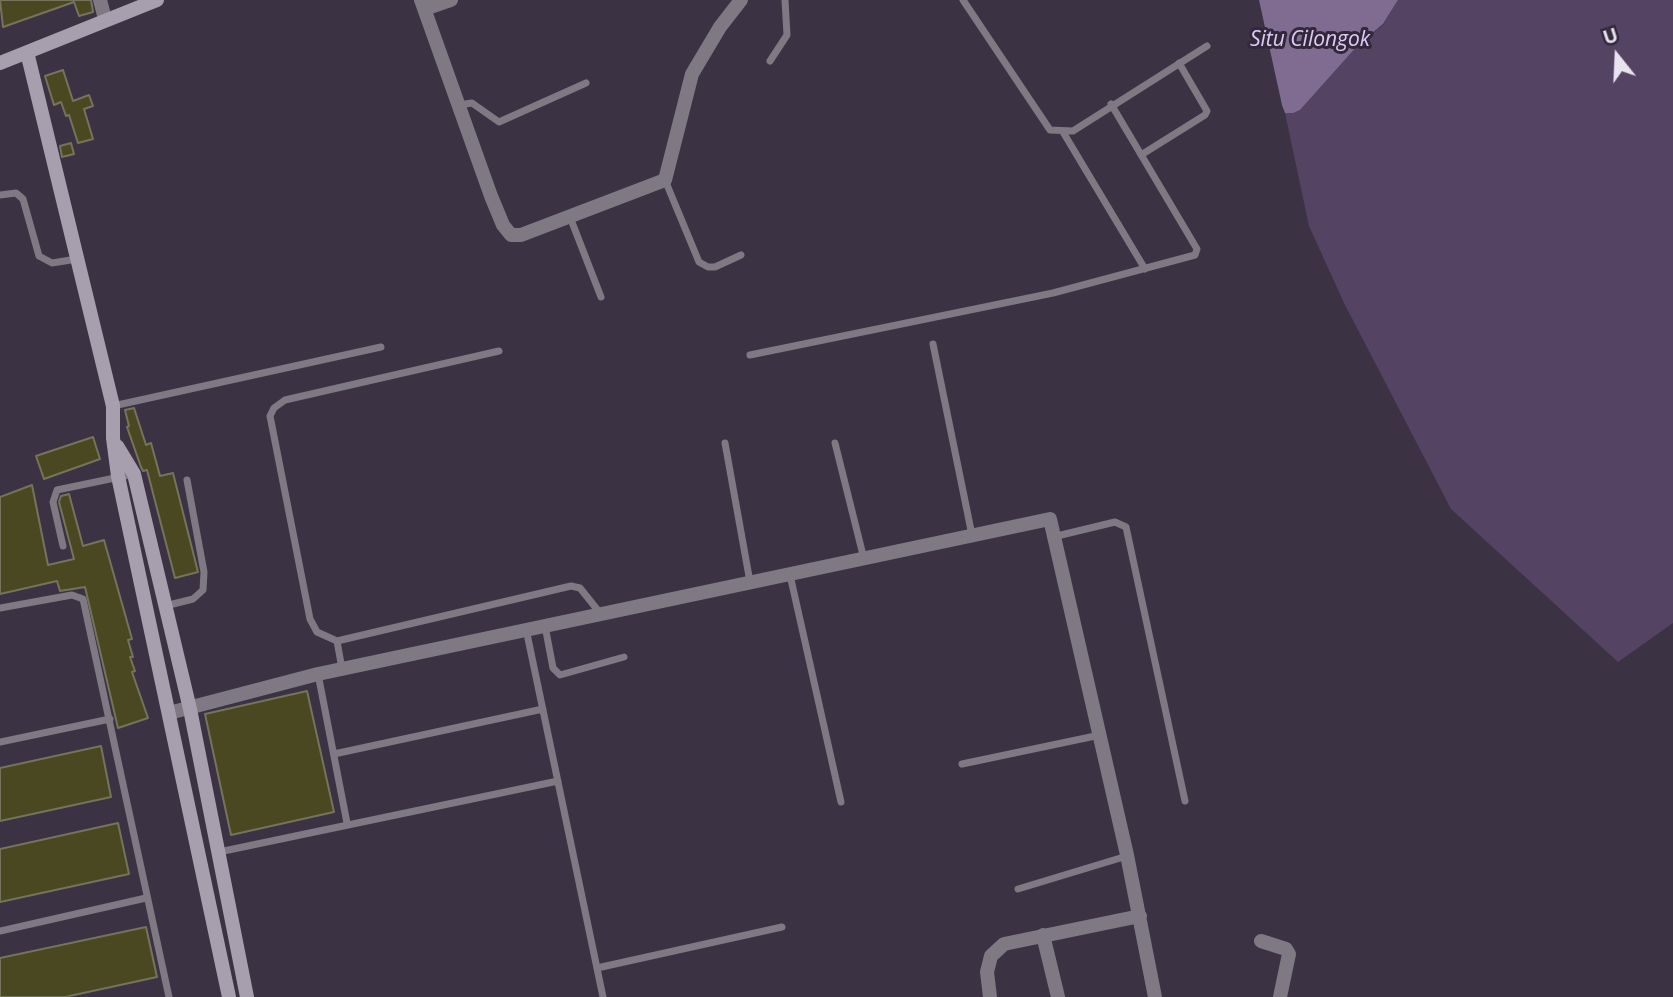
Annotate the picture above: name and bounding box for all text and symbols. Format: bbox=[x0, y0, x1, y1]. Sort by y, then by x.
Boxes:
north arrow bbox=[1582, 21, 1652, 91]
text: U bbox=[1600, 21, 1621, 51]
water label: Situ Cilongok bbox=[1250, 27, 1370, 53]

